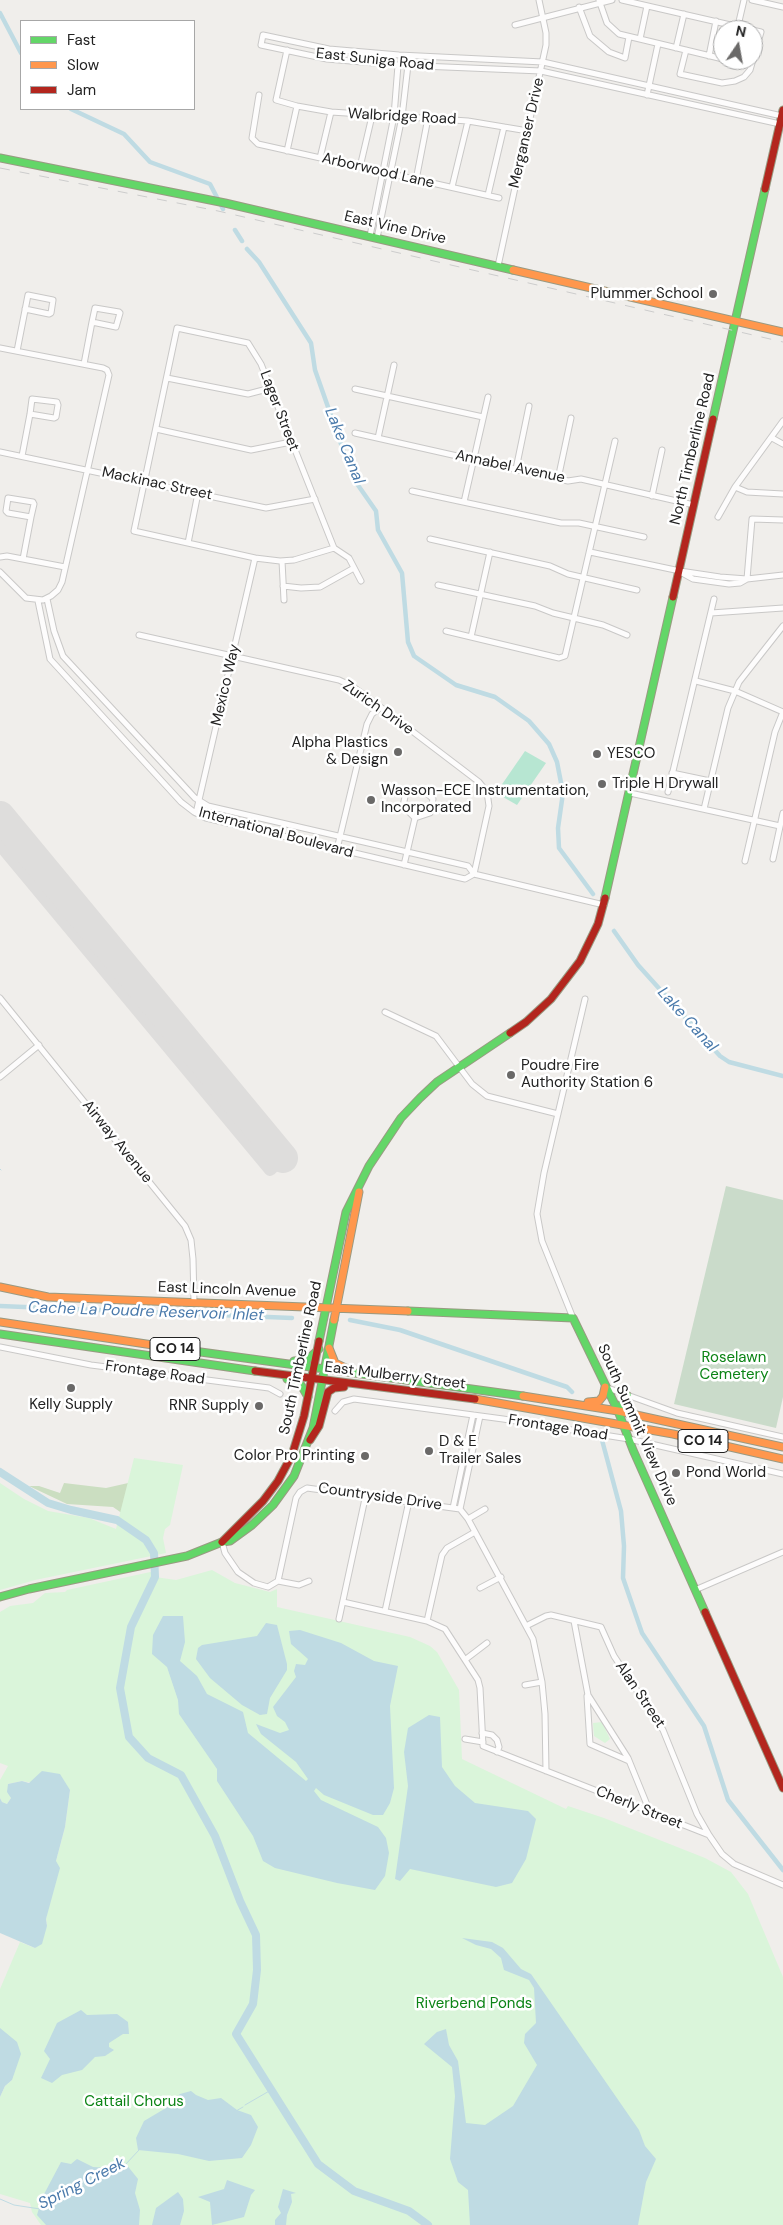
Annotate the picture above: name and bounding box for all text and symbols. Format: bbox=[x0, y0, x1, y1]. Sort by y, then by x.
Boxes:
legend bbox=[20, 20, 195, 110]
north arrow bbox=[713, 20, 763, 70]
text: N bbox=[734, 21, 748, 41]
text: Fast bbox=[67, 30, 96, 50]
street label: East Suniga Road bbox=[315, 45, 435, 75]
text: Slow bbox=[67, 55, 99, 75]
street label: Merganser Drive bbox=[506, 76, 548, 190]
text: Jam bbox=[67, 80, 96, 100]
street label: Walbridge Road bbox=[347, 105, 457, 129]
street label: Arborwood Lane bbox=[320, 149, 436, 193]
street label: East Vine Drive bbox=[342, 208, 448, 248]
place label: Plummer School bbox=[591, 285, 703, 303]
marker: Plummer School bbox=[707, 288, 719, 300]
street label: Lager Street bbox=[255, 368, 303, 454]
street label: North Timberline Road bbox=[667, 371, 719, 527]
water label: Lake Canal bbox=[320, 405, 368, 487]
street label: Annabel Avenue bbox=[454, 447, 566, 487]
street label: Mackinac Street bbox=[100, 464, 214, 504]
street label: Mexico Way bbox=[208, 642, 244, 728]
street label: Zurich Drive bbox=[339, 677, 417, 739]
place label: Alpha Plastics & Design bbox=[292, 734, 388, 769]
place label: YESCO bbox=[607, 745, 655, 763]
marker: Alpha Plastics & Design bbox=[392, 746, 404, 758]
marker: YESCO bbox=[591, 748, 603, 760]
place label: Triple H Drywall bbox=[612, 775, 718, 793]
marker: Triple H Drywall bbox=[596, 778, 608, 790]
place label: Wasson-ECE Instrumentation, Incorporated bbox=[381, 782, 589, 817]
marker: Wasson-ECE Instrumentation, Incorporated bbox=[365, 794, 377, 806]
street label: International Boulevard bbox=[197, 804, 355, 862]
water label: Lake Canal bbox=[653, 984, 721, 1056]
place label: Poudre Fire Authority Station 6 bbox=[521, 1057, 653, 1092]
marker: Poudre Fire Authority Station 6 bbox=[505, 1069, 517, 1081]
street label: Airway Avenue bbox=[78, 1097, 156, 1187]
street label: East Lincoln Avenue bbox=[158, 1279, 296, 1301]
street label: South Timberline Road bbox=[276, 1280, 326, 1436]
water label: Cache La Poudre Reservoir Inlet bbox=[28, 1298, 264, 1326]
road number: CO 14 bbox=[150, 1338, 200, 1360]
street label: South Summit View Drive bbox=[593, 1341, 681, 1509]
park label: Roselawn Cemetery bbox=[700, 1349, 768, 1384]
street label: Frontage Road bbox=[104, 1357, 206, 1389]
street label: East Mulberry Street bbox=[323, 1358, 467, 1394]
marker: Kelly Supply bbox=[65, 1382, 77, 1394]
place label: Kelly Supply bbox=[29, 1396, 113, 1414]
place label: RNR Supply bbox=[169, 1397, 249, 1415]
marker: RNR Supply bbox=[253, 1400, 265, 1412]
street label: Frontage Road bbox=[507, 1411, 609, 1445]
road number: CO 14 bbox=[678, 1430, 728, 1452]
place label: D & E Trailer Sales bbox=[439, 1433, 522, 1468]
marker: D & E Trailer Sales bbox=[423, 1445, 435, 1457]
place label: Color Pro Printing bbox=[234, 1447, 355, 1465]
marker: Color Pro Printing bbox=[359, 1450, 371, 1462]
place label: Pond World bbox=[686, 1464, 766, 1482]
marker: Pond World bbox=[670, 1467, 682, 1479]
street label: Countryside Drive bbox=[317, 1479, 443, 1515]
street label: Alan Street bbox=[611, 1658, 669, 1732]
street label: Cherly Street bbox=[593, 1782, 685, 1834]
park label: Riverbend Ponds bbox=[416, 1995, 532, 2013]
park label: Cattail Chorus bbox=[84, 2093, 184, 2111]
water label: Spring Creek bbox=[35, 2154, 129, 2214]

